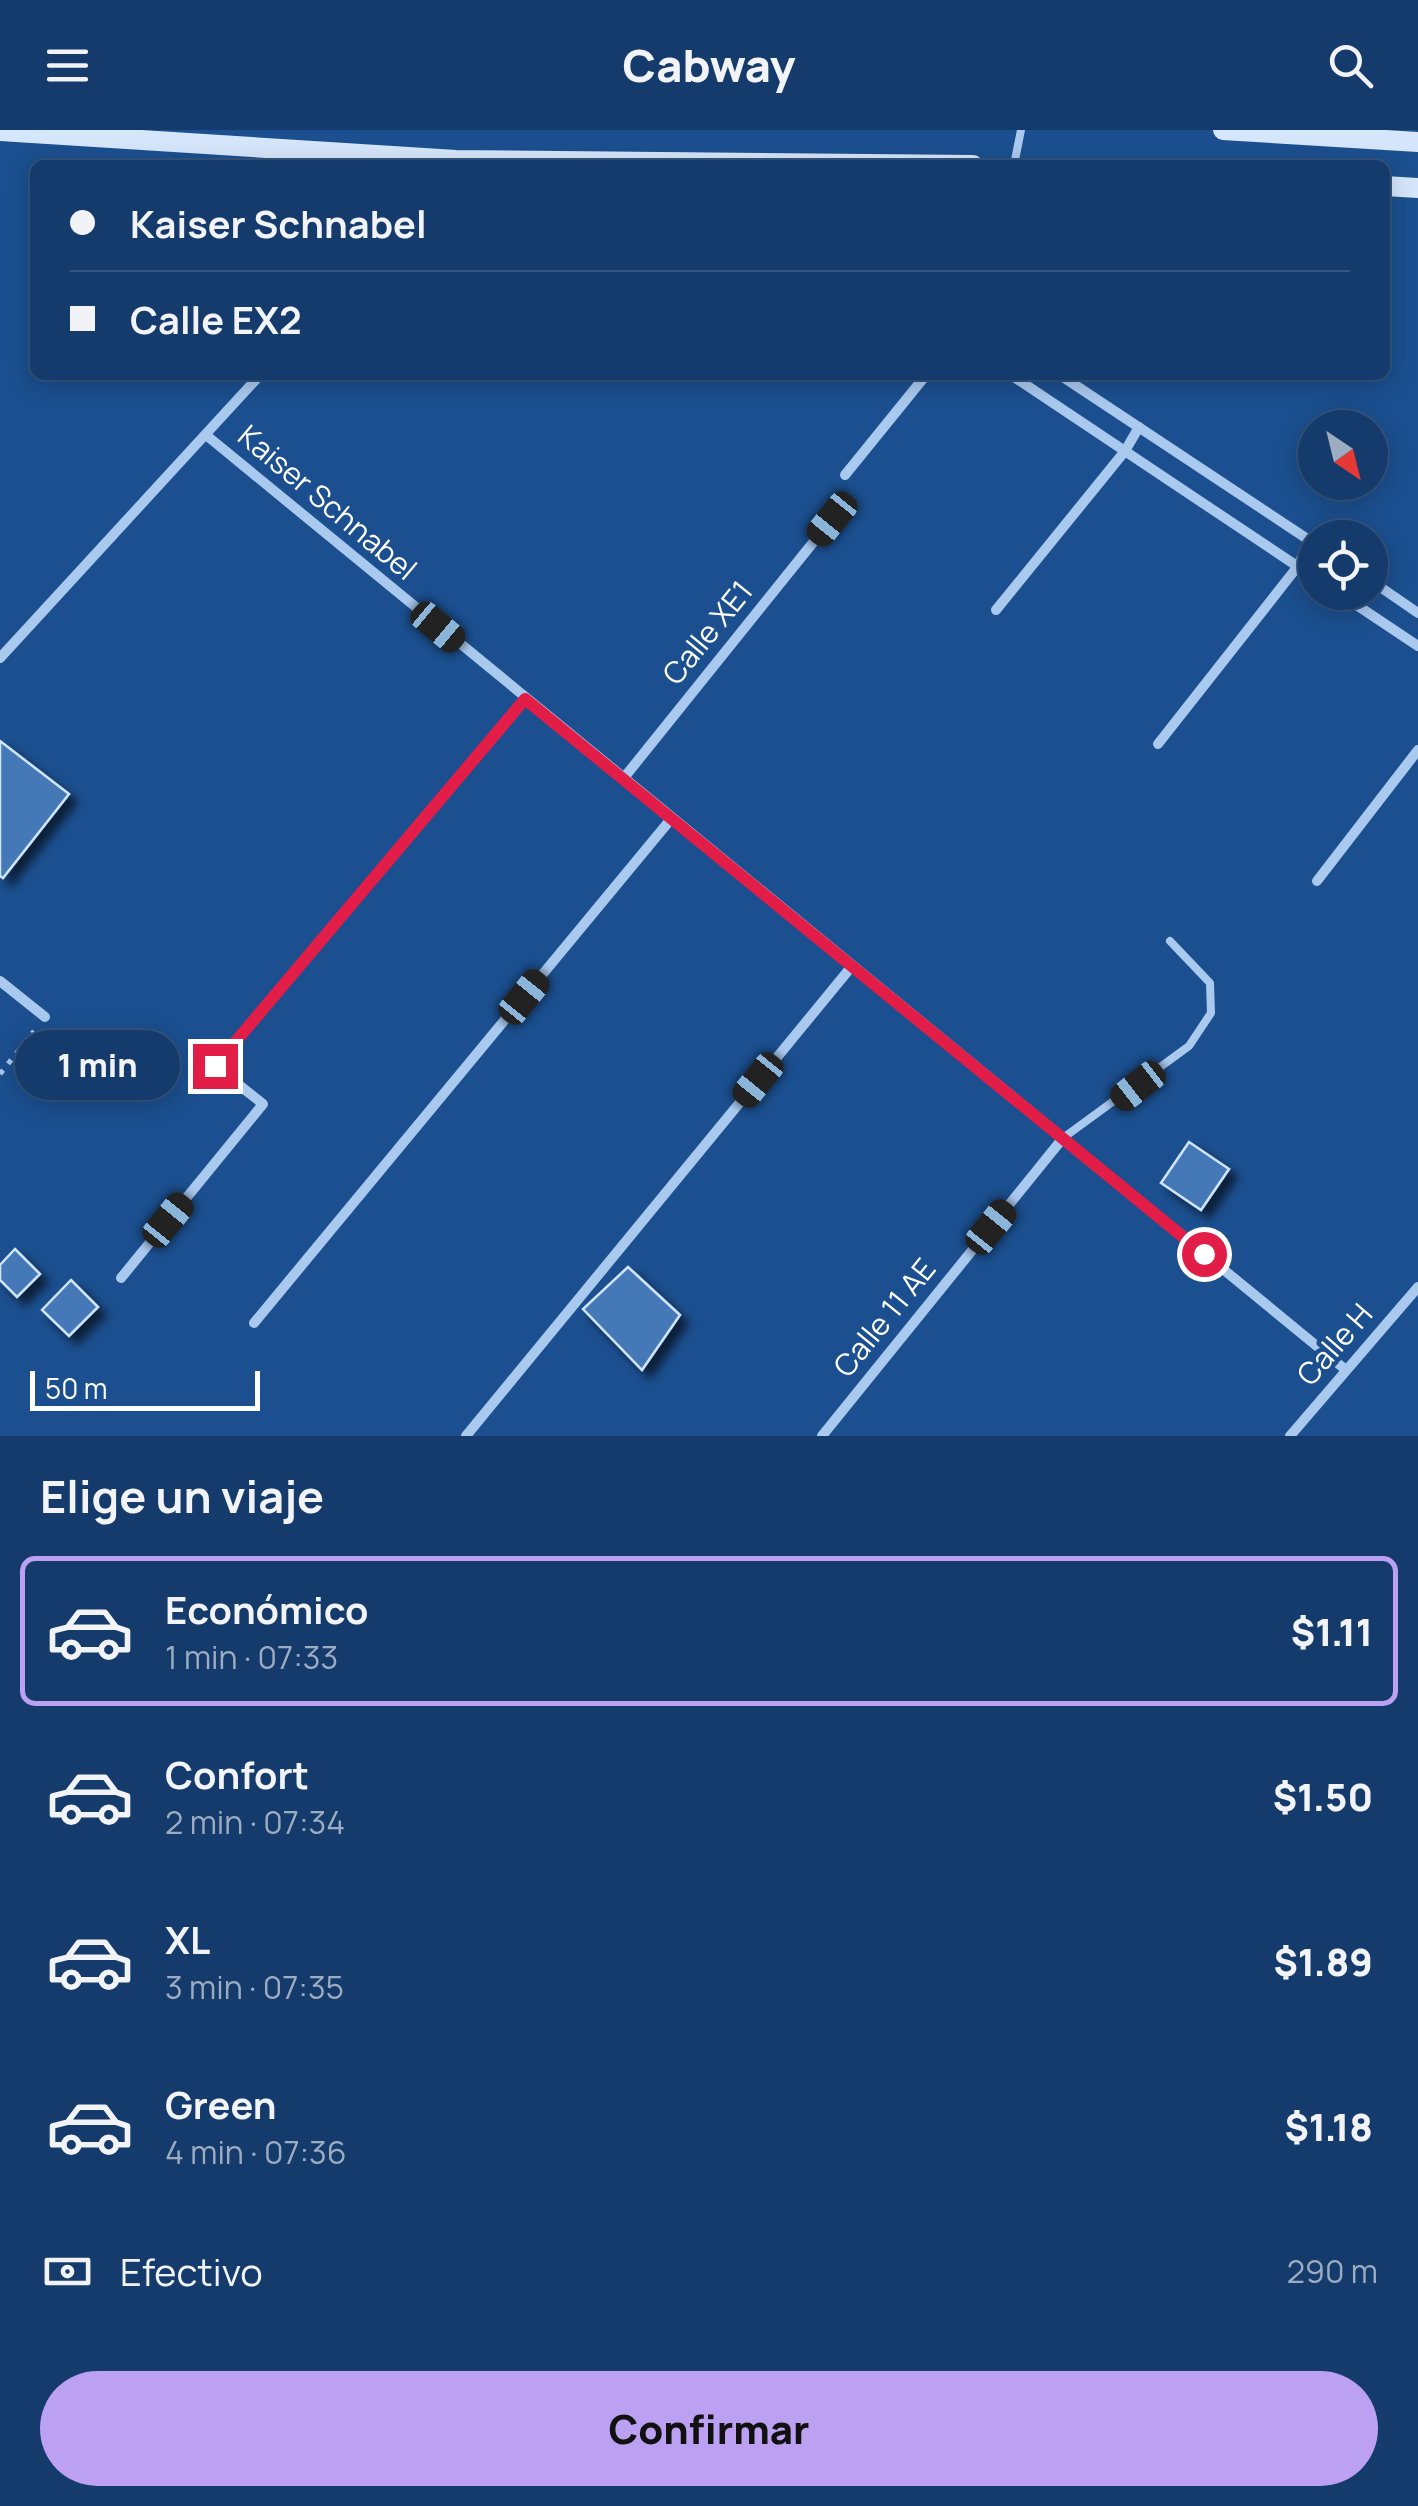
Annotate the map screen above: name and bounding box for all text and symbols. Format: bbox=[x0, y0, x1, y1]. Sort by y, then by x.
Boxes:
text: Cabway bbox=[623, 34, 795, 96]
icon: menu bbox=[40, 38, 95, 93]
icon: search bbox=[1323, 38, 1378, 93]
text: Kaiser Schnabel bbox=[130, 197, 427, 249]
text: Calle EX2 bbox=[130, 293, 302, 345]
north arrow bbox=[1298, 410, 1388, 500]
map controls bbox=[1298, 410, 1388, 610]
street label: Kaiser Schnabel bbox=[230, 415, 426, 589]
car bbox=[801, 486, 863, 552]
button: locate bbox=[1298, 520, 1388, 610]
street label: Calle XE1 bbox=[652, 571, 761, 693]
car bbox=[405, 596, 471, 658]
car bbox=[493, 964, 555, 1030]
callout: 1 min bbox=[15, 1031, 180, 1101]
text: 1 min bbox=[57, 1043, 138, 1087]
route end bbox=[193, 1044, 238, 1089]
car bbox=[727, 1047, 789, 1113]
car bbox=[1105, 1056, 1171, 1116]
car bbox=[137, 1187, 199, 1253]
car bbox=[960, 1194, 1022, 1260]
route start bbox=[1182, 1232, 1227, 1277]
street label: Calle 11 AE bbox=[823, 1249, 944, 1385]
street label: Calle H bbox=[1287, 1294, 1381, 1394]
scale bar bbox=[30, 1366, 260, 1410]
text: 50 m bbox=[45, 1369, 108, 1407]
text: Elige un viaje bbox=[40, 1465, 324, 1527]
text: Económico bbox=[165, 1583, 369, 1635]
icon: car bbox=[45, 1586, 135, 1676]
text: $1.11 bbox=[1291, 1605, 1373, 1657]
text: 1 min · 07:33 bbox=[165, 1635, 338, 1679]
text: Confort bbox=[165, 1748, 309, 1800]
icon: car bbox=[45, 1751, 135, 1841]
text: $1.50 bbox=[1273, 1770, 1373, 1822]
text: 2 min · 07:34 bbox=[165, 1800, 345, 1844]
text: XL bbox=[165, 1913, 210, 1965]
icon: car bbox=[45, 1916, 135, 2006]
text: $1.89 bbox=[1273, 1935, 1373, 1987]
text: 3 min · 07:35 bbox=[165, 1965, 344, 2009]
text: Green bbox=[165, 2078, 277, 2130]
icon: car bbox=[45, 2081, 135, 2171]
text: $1.18 bbox=[1284, 2100, 1373, 2152]
text: 4 min · 07:36 bbox=[165, 2130, 347, 2174]
icon: cash bbox=[40, 2244, 95, 2299]
text: Efectivo bbox=[120, 2245, 263, 2297]
text: 290 m bbox=[1287, 2249, 1378, 2293]
button: Confirmar bbox=[40, 2371, 1378, 2486]

